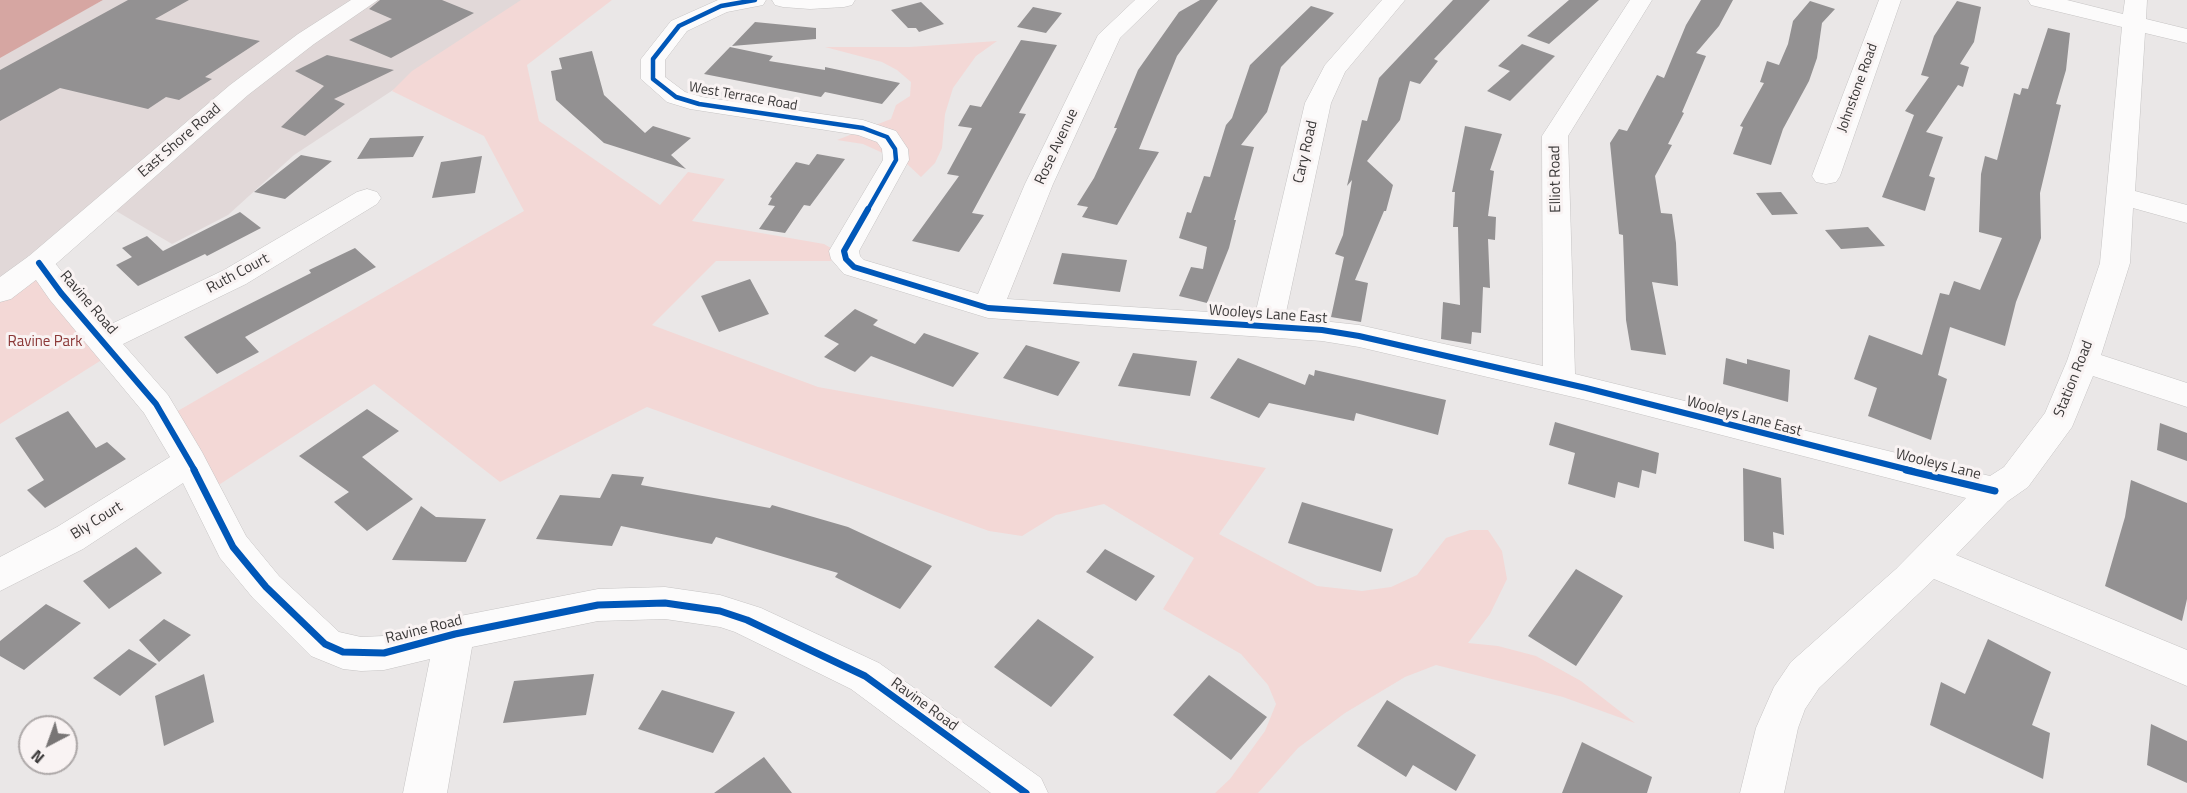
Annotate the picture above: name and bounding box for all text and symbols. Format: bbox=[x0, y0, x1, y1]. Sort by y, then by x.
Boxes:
street label: Johnstone Road bbox=[1834, 41, 1882, 135]
street label: West Terrace Road bbox=[687, 79, 799, 115]
street label: East Shore Road bbox=[135, 100, 225, 182]
street label: Rose Avenue bbox=[1032, 106, 1082, 188]
street label: Cary Road bbox=[1290, 119, 1322, 185]
street label: Elliot Road bbox=[1546, 145, 1566, 213]
street label: Ruth Court bbox=[204, 250, 272, 298]
street label: Ravine Road bbox=[55, 267, 121, 339]
street label: Wooleys Lane East bbox=[1208, 302, 1328, 328]
park label: Ravine Park bbox=[8, 333, 82, 351]
street label: Station Road bbox=[2050, 338, 2098, 420]
street label: Wooleys Lane East bbox=[1684, 393, 1804, 441]
street label: Wooleys Lane bbox=[1893, 446, 1983, 484]
street label: Bly Court bbox=[68, 498, 126, 544]
street label: Ravine Road bbox=[384, 612, 464, 648]
street label: Ravine Road bbox=[887, 675, 961, 735]
north arrow bbox=[18, 715, 78, 775]
text: N bbox=[25, 744, 50, 770]

